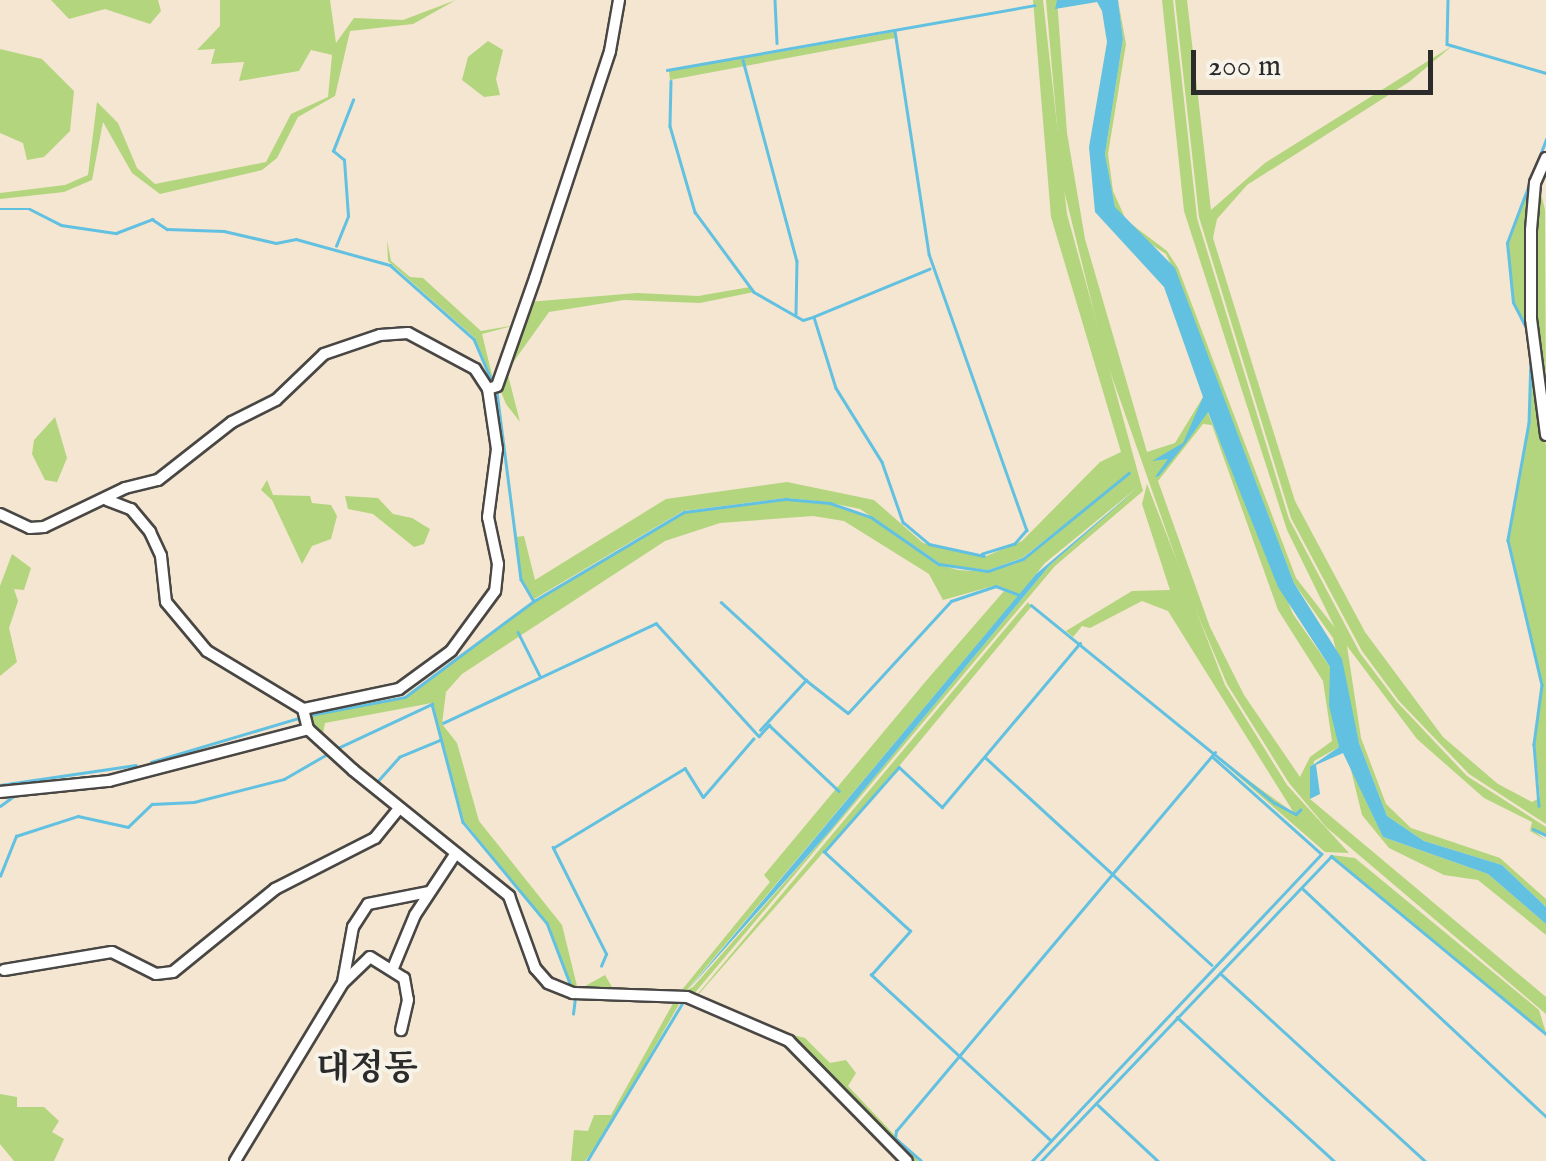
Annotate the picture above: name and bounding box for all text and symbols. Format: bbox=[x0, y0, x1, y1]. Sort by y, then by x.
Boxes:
scale bar bbox=[1196, 30, 1438, 92]
text: 200 m bbox=[1208, 48, 1281, 86]
district label: 대정동 bbox=[316, 1049, 418, 1091]

